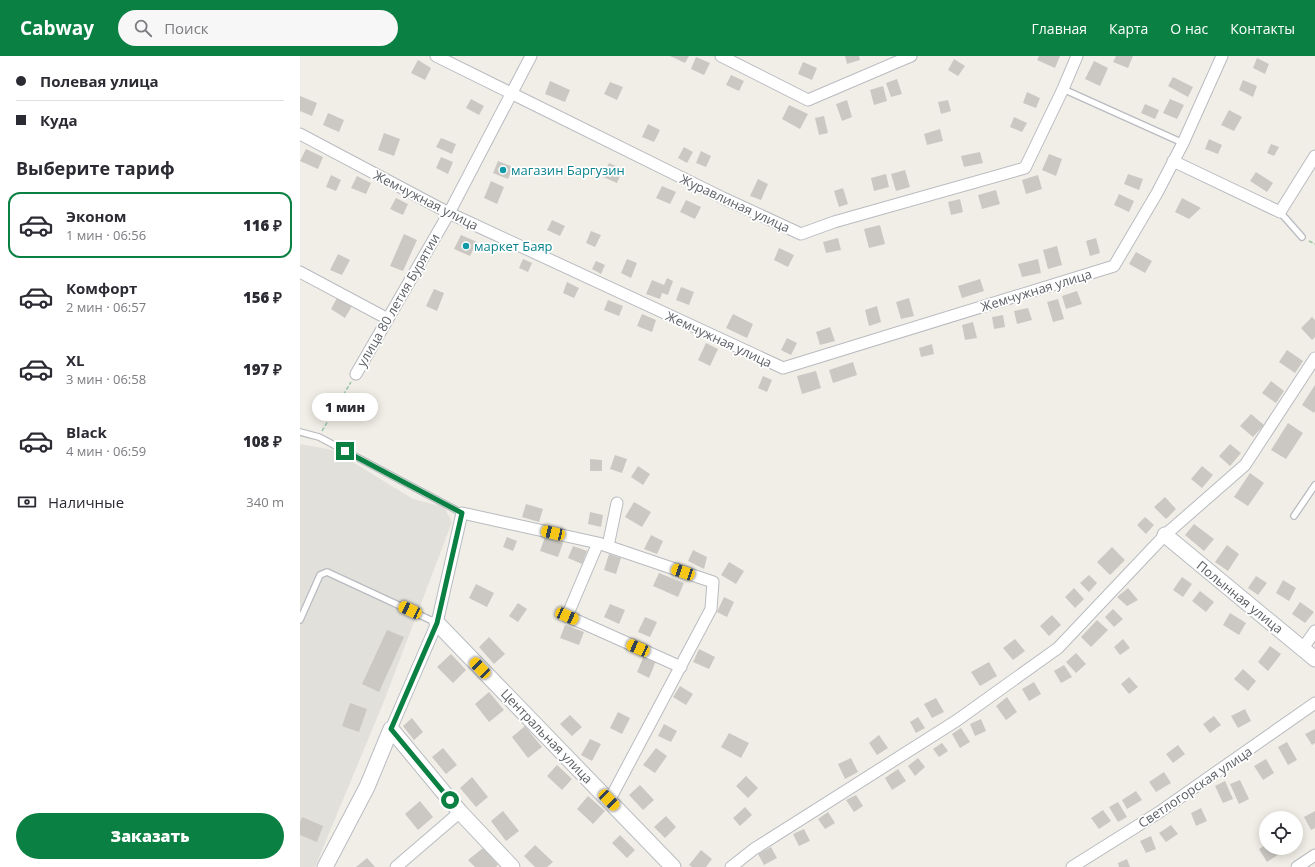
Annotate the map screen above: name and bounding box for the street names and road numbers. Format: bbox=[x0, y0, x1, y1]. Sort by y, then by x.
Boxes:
street label: Жемчужная улица bbox=[371, 166, 481, 234]
street label: Журавлиная улица bbox=[677, 170, 793, 236]
street label: улица 80 летия Бурятии bbox=[352, 230, 444, 370]
street label: Жемчужная улица bbox=[978, 265, 1094, 315]
street label: Жемчужная улица bbox=[663, 306, 775, 372]
street label: Полынная улица bbox=[1193, 556, 1287, 638]
street label: Центральная улица bbox=[497, 685, 597, 787]
street label: Светлогорская улица bbox=[1134, 742, 1256, 832]

